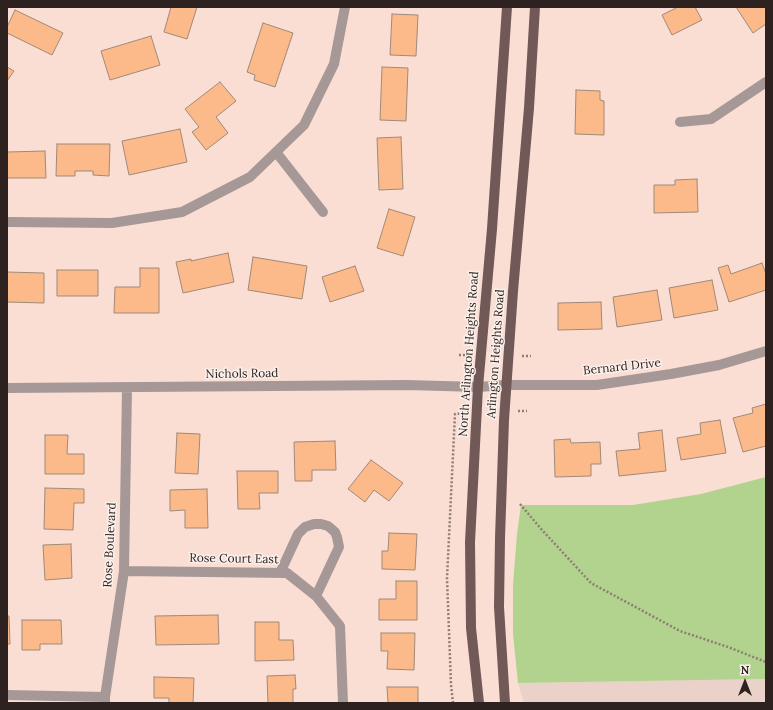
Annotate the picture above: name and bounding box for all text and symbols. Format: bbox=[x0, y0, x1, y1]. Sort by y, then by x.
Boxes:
street label: North Arlington Heights Road bbox=[456, 271, 482, 437]
street label: Arlington Heights Road bbox=[484, 289, 508, 419]
street label: Bernard Drive bbox=[582, 356, 662, 378]
street label: Nichols Road bbox=[205, 366, 279, 382]
street label: Rose Boulevard bbox=[101, 502, 119, 588]
street label: Rose Court East bbox=[189, 551, 279, 567]
north arrow bbox=[725, 662, 765, 702]
text: N bbox=[741, 663, 749, 677]

